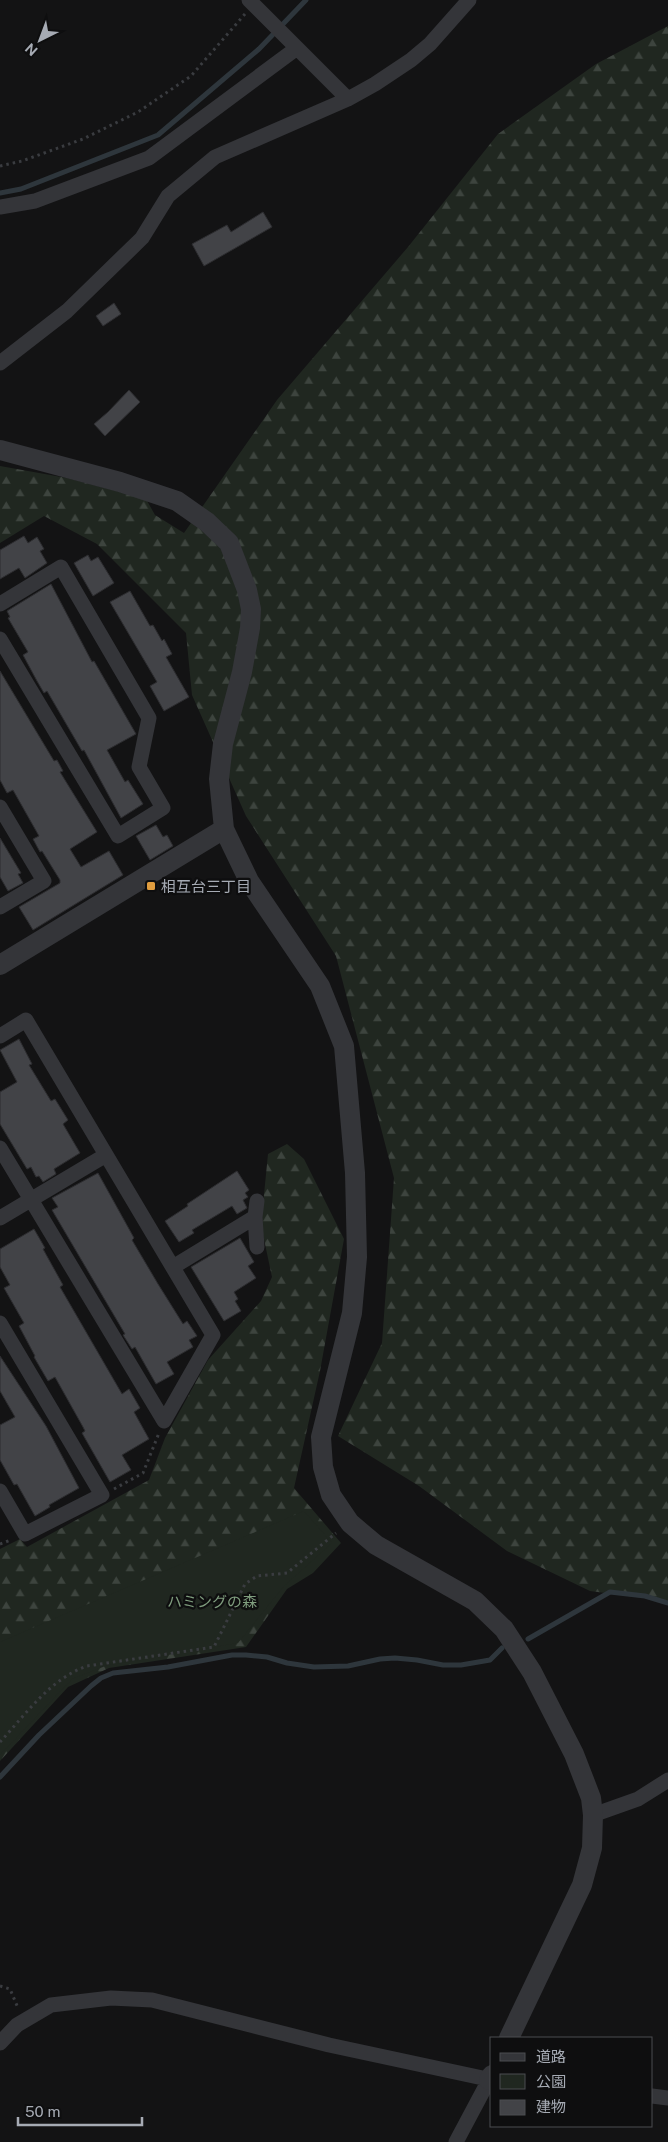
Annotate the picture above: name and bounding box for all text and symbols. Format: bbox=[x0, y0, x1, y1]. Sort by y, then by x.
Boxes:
north arrow bbox=[15, 15, 65, 65]
text: N bbox=[22, 40, 41, 59]
place label: 相互台三丁目 bbox=[161, 878, 251, 895]
marker: 相互台三丁目 bbox=[145, 880, 157, 892]
park label: ハミングの森 bbox=[167, 1593, 257, 1610]
legend bbox=[490, 2037, 653, 2127]
text: 道路 bbox=[536, 2048, 566, 2065]
text: 公園 bbox=[536, 2073, 566, 2090]
scale bar bbox=[18, 2094, 141, 2126]
text: 建物 bbox=[536, 2098, 566, 2115]
text: 50 m bbox=[25, 2103, 60, 2120]

